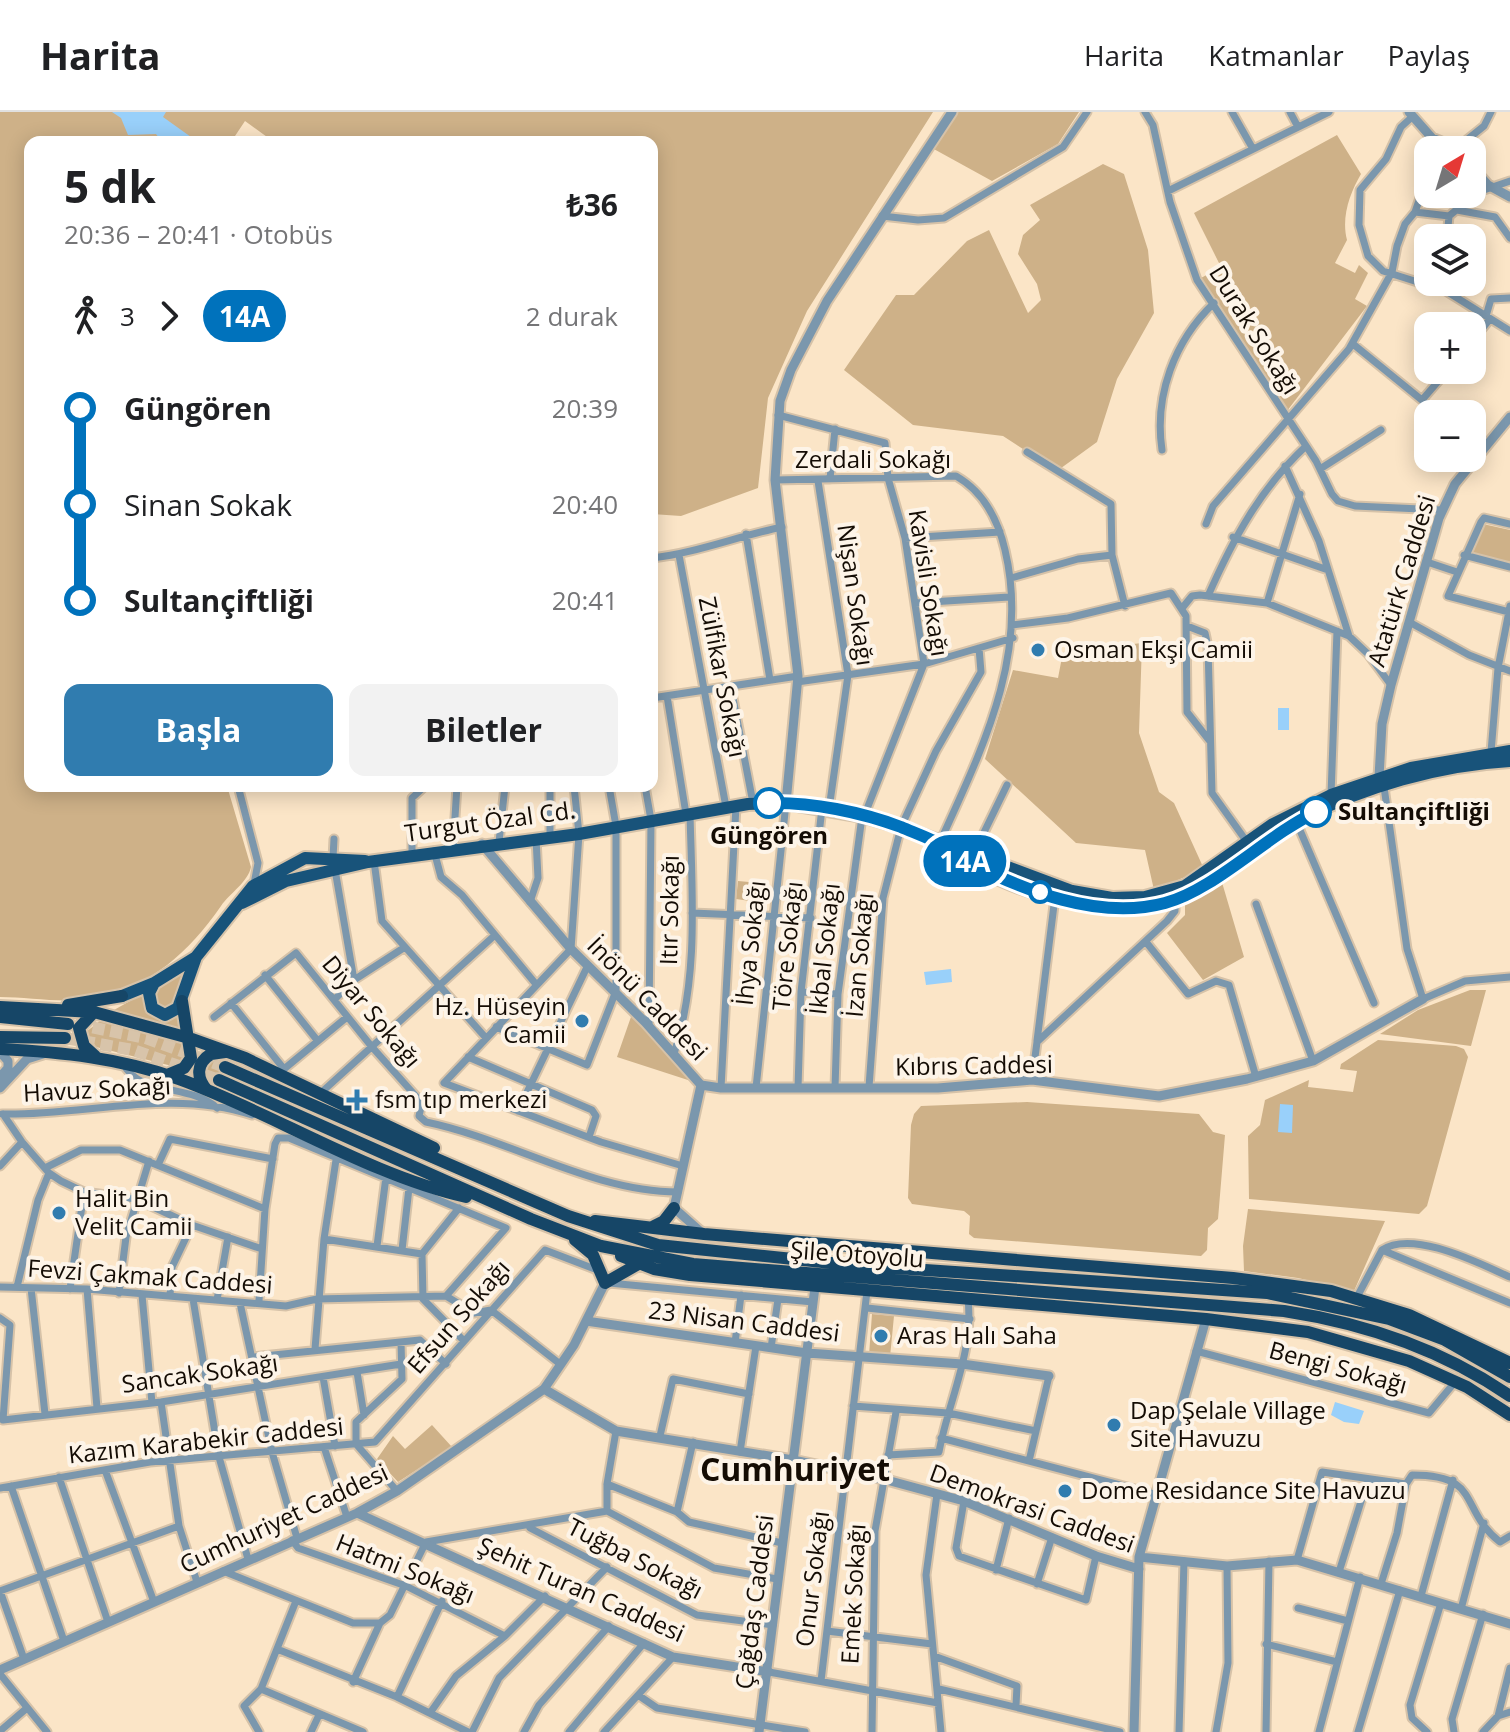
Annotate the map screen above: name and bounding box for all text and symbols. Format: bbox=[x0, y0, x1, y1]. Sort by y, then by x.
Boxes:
text: Harita bbox=[40, 29, 160, 81]
text: Harita bbox=[1084, 36, 1164, 74]
text: Katmanlar bbox=[1208, 36, 1344, 74]
text: Paylaş bbox=[1388, 36, 1470, 74]
north arrow bbox=[1414, 136, 1486, 208]
map controls bbox=[1414, 136, 1486, 472]
text: 5 dk bbox=[64, 156, 156, 216]
text: ₺36 bbox=[567, 184, 618, 225]
text: 20:36 – 20:41 · Otobüs bbox=[64, 216, 333, 252]
button: layers bbox=[1414, 224, 1486, 296]
street label: Durak Sokağı bbox=[1202, 258, 1308, 400]
icon: walk bbox=[64, 294, 108, 338]
icon: forward bbox=[147, 294, 191, 338]
text: 14A bbox=[219, 297, 270, 335]
text: 3 bbox=[120, 298, 135, 334]
text: 2 durak bbox=[526, 298, 618, 334]
button: + bbox=[1414, 312, 1486, 384]
text: Güngören bbox=[124, 388, 272, 429]
text: 20:39 bbox=[552, 390, 618, 426]
button: − bbox=[1414, 400, 1486, 472]
street label: Zerdali Sokağı bbox=[795, 442, 951, 475]
text: Sinan Sokak bbox=[124, 484, 292, 525]
text: 20:40 bbox=[552, 486, 618, 522]
street label: Atatürk Caddesi bbox=[1359, 491, 1442, 670]
street label: Kavisli Sokağı bbox=[902, 507, 957, 659]
street label: Nişan Sokağı bbox=[830, 522, 883, 668]
text: Sultançiftliği bbox=[124, 580, 314, 621]
text: 20:41 bbox=[552, 582, 618, 618]
street label: Zülfikar Sokağı bbox=[692, 593, 755, 760]
place label: Osman Ekşi Camii bbox=[1054, 632, 1253, 665]
marker: Osman Ekşi Camii bbox=[1029, 641, 1047, 659]
button: Başla bbox=[64, 684, 333, 776]
button: Biletler bbox=[349, 684, 618, 776]
marker: Güngören bbox=[754, 788, 784, 818]
street label: Turgut Özal Cd. bbox=[402, 792, 577, 849]
place label: Sultançiftliği bbox=[1338, 794, 1490, 827]
marker: Sultançiftliği bbox=[1301, 797, 1331, 827]
place label: Güngören bbox=[710, 818, 828, 851]
line badge: 14A bbox=[919, 835, 1011, 887]
text: 14A bbox=[939, 842, 991, 880]
street label: Itır Sokağı bbox=[651, 855, 686, 965]
street label: İhya Sokağı bbox=[727, 879, 772, 1007]
street label: Töre Sokağı bbox=[763, 880, 810, 1012]
street label: İkbal Sokağı bbox=[800, 881, 847, 1016]
unlabelled marker bbox=[1029, 881, 1051, 903]
street label: İzan Sokağı bbox=[837, 891, 880, 1019]
street label: İnönü Caddesi bbox=[581, 929, 716, 1067]
street label: Diyar Sokağı bbox=[315, 948, 429, 1074]
place label: Hz. Hüseyin Camii bbox=[434, 989, 566, 1050]
marker: Hz. Hüseyin Camii bbox=[573, 1012, 591, 1030]
street label: Kıbrıs Caddesi bbox=[895, 1047, 1053, 1082]
street label: Havuz Sokağı bbox=[22, 1068, 172, 1109]
place label: fsm tıp merkezi bbox=[375, 1082, 547, 1115]
marker: fsm tıp merkezi bbox=[346, 1089, 368, 1111]
place label: Halit Bin Velit Camii bbox=[75, 1181, 192, 1242]
marker: Halit Bin Velit Camii bbox=[50, 1204, 68, 1222]
street label: Şile Otoyolu bbox=[789, 1232, 925, 1275]
street label: Fevzi Çakmak Caddesi bbox=[26, 1250, 274, 1301]
street label: Efsun Sokağı bbox=[399, 1252, 517, 1380]
street label: 23 Nisan Caddesi bbox=[647, 1292, 842, 1349]
place label: Aras Halı Saha bbox=[897, 1318, 1057, 1351]
marker: Aras Halı Saha bbox=[872, 1327, 890, 1345]
street label: Bengi Sokağı bbox=[1266, 1332, 1411, 1401]
street label: Sancak Sokağı bbox=[119, 1345, 280, 1400]
place label: Dap Şelale Village Site Havuzu bbox=[1130, 1393, 1326, 1454]
street label: Kazım Karabekir Caddesi bbox=[67, 1409, 345, 1470]
marker: Dap Şelale Village Site Havuzu bbox=[1105, 1416, 1123, 1434]
district label: Cumhuriyet bbox=[700, 1447, 890, 1490]
street label: Cumhuriyet Caddesi bbox=[174, 1455, 393, 1580]
street label: Demokrasi Caddesi bbox=[925, 1455, 1140, 1560]
place label: Dome Residance Site Havuzu bbox=[1081, 1473, 1406, 1506]
marker: Dome Residance Site Havuzu bbox=[1056, 1482, 1074, 1500]
street label: Tuğba Sokağı bbox=[562, 1509, 709, 1606]
street label: Onur Sokağı bbox=[787, 1509, 836, 1649]
street label: Çağdaş Caddesi bbox=[726, 1512, 781, 1691]
street label: Emek Sokağı bbox=[832, 1523, 873, 1665]
street label: Hatmi Sokağı bbox=[331, 1525, 480, 1610]
street label: Şehit Turan Caddesi bbox=[473, 1528, 690, 1649]

